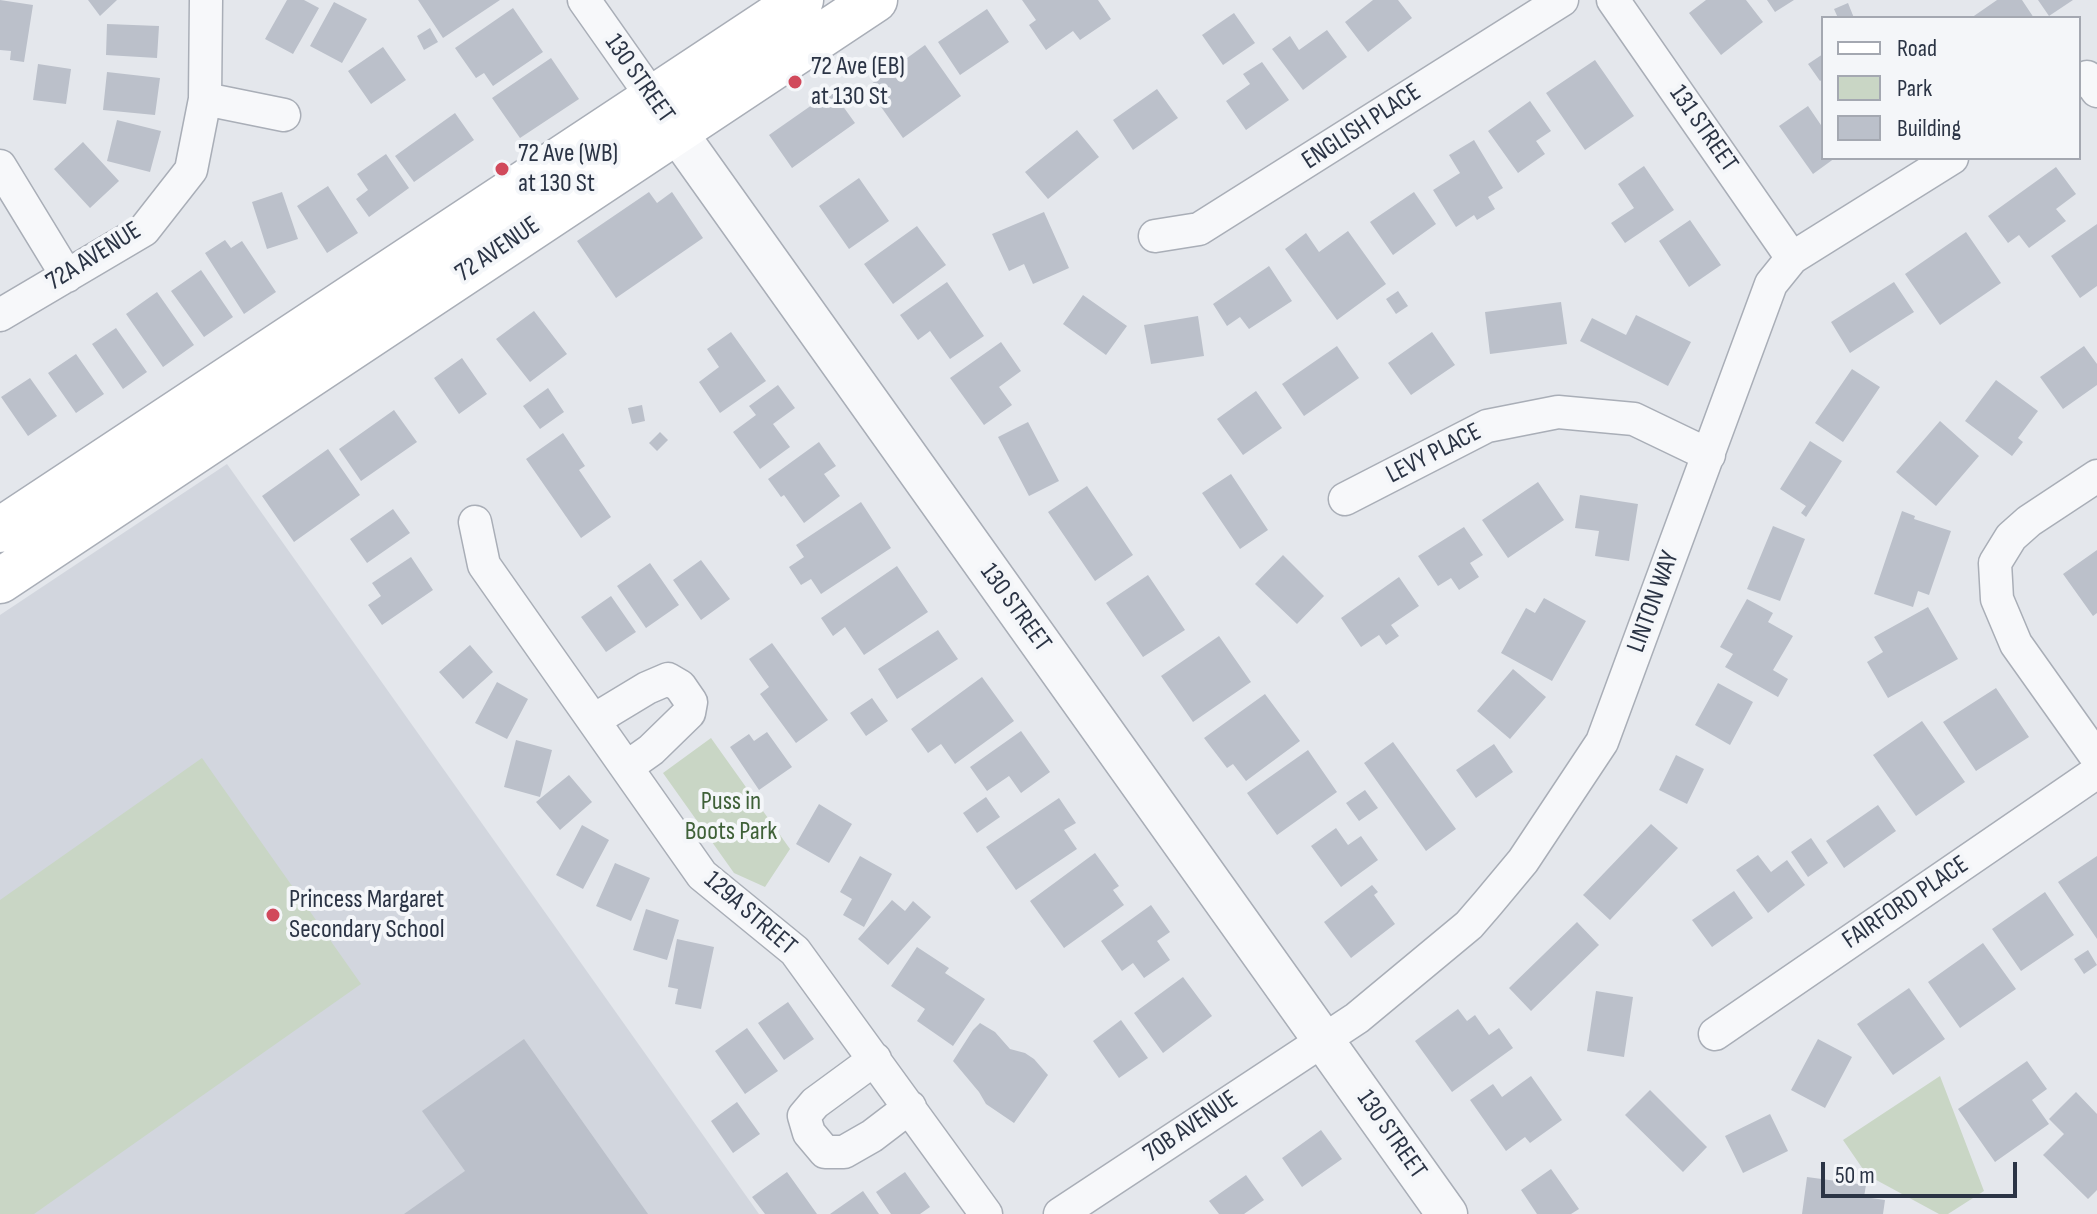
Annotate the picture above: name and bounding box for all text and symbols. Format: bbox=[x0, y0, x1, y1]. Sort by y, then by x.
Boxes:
legend bbox=[1821, 16, 2081, 160]
street label: 130 STREET bbox=[597, 29, 681, 129]
text: Road bbox=[1897, 34, 1937, 63]
place label: 72 Ave (EB) at 130 St bbox=[811, 51, 905, 112]
marker: 72 Ave (EB) at 130 St bbox=[786, 73, 804, 91]
text: Park bbox=[1897, 74, 1932, 103]
street label: ENGLISH PLACE bbox=[1297, 77, 1427, 177]
street label: 131 STREET bbox=[1662, 80, 1744, 178]
text: Building bbox=[1897, 114, 1961, 143]
place label: 72 Ave (WB) at 130 St bbox=[518, 138, 618, 200]
marker: 72 Ave (WB) at 130 St bbox=[493, 160, 511, 178]
street label: 72 AVENUE bbox=[450, 211, 546, 289]
street label: 72A AVENUE bbox=[41, 216, 147, 298]
street label: LEVY PLACE bbox=[1381, 417, 1487, 491]
street label: LINTON WAY bbox=[1621, 547, 1687, 657]
street label: 130 STREET bbox=[973, 558, 1057, 658]
park label: Puss in Boots Park bbox=[685, 786, 777, 848]
street label: FAIRFORD PLACE bbox=[1837, 850, 1975, 956]
street label: 129A STREET bbox=[697, 865, 803, 963]
place label: Princess Margaret Secondary School bbox=[289, 884, 445, 946]
marker: Princess Margaret Secondary School bbox=[264, 906, 282, 924]
street label: 70B AVENUE bbox=[1138, 1084, 1244, 1170]
street label: 130 STREET bbox=[1349, 1085, 1433, 1185]
scale bar bbox=[1825, 1146, 2021, 1196]
text: 50 m bbox=[1835, 1161, 1875, 1190]

